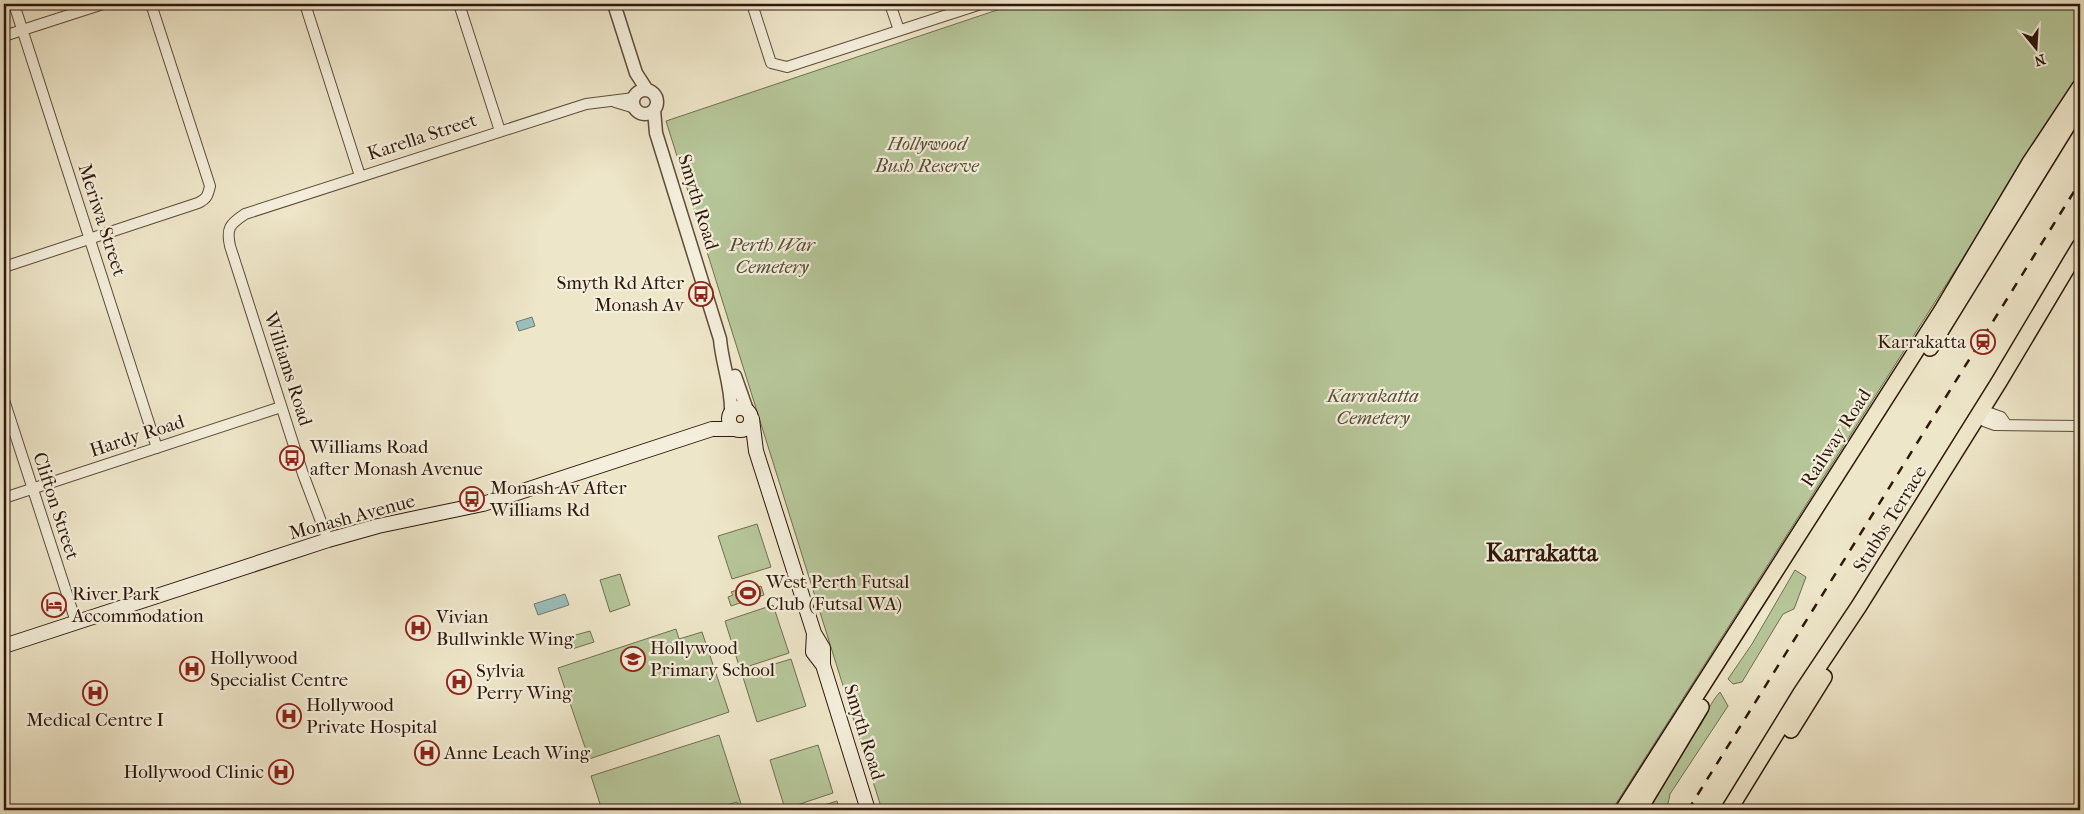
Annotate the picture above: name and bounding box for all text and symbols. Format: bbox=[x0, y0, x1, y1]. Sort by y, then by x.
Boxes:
north arrow bbox=[2012, 22, 2062, 72]
text: N bbox=[2032, 50, 2048, 70]
street label: Karella Street bbox=[365, 109, 480, 165]
park label: Hollywood Bush Reserve bbox=[874, 133, 980, 177]
street label: Smyth Road bbox=[673, 151, 723, 253]
street label: Meriwa Street bbox=[73, 161, 131, 279]
park label: Perth War Cemetery bbox=[728, 234, 816, 278]
place label: Smyth Rd After Monash Av bbox=[556, 272, 685, 316]
bus stop icon: Smyth Rd After Monash Av bbox=[688, 281, 714, 307]
street label: Williams Road bbox=[259, 308, 317, 429]
station icon: Karrakatta bbox=[1970, 329, 1996, 355]
place label: Karrakatta bbox=[1877, 331, 1966, 353]
street label: Railway Road bbox=[1796, 384, 1876, 491]
park label: Karrakatta Cemetery bbox=[1325, 385, 1419, 429]
street label: Hardy Road bbox=[87, 410, 188, 462]
place label: Williams Road after Monash Avenue bbox=[309, 436, 483, 480]
bus stop icon: Williams Road after Monash Avenue bbox=[279, 445, 305, 471]
street label: Clifton Street bbox=[28, 450, 84, 563]
street label: Stubbs Terrace bbox=[1848, 462, 1932, 576]
place label: Monash Av After Williams Rd bbox=[489, 477, 627, 521]
bus stop icon: Monash Av After Williams Rd bbox=[459, 486, 485, 512]
street label: Monash Avenue bbox=[287, 490, 417, 544]
district label: Karrakatta bbox=[1486, 539, 1599, 567]
place label: West Perth Futsal Club (Futsal WA) bbox=[765, 571, 910, 615]
sports icon: West Perth Futsal Club (Futsal WA) bbox=[735, 580, 761, 606]
place label: River Park Accommodation bbox=[71, 583, 204, 627]
hotel icon: River Park Accommodation bbox=[41, 592, 67, 618]
place label: Vivian Bullwinkle Wing bbox=[435, 606, 575, 650]
hospital icon: Vivian Bullwinkle Wing bbox=[405, 615, 431, 641]
place label: Hollywood Primary School bbox=[650, 637, 775, 681]
school or university icon: Hollywood Primary School bbox=[620, 646, 646, 672]
place label: Hollywood Specialist Centre bbox=[210, 647, 348, 691]
hospital icon: Hollywood Specialist Centre bbox=[179, 656, 205, 682]
place label: Sylvia Perry Wing bbox=[476, 660, 573, 704]
hospital icon: Sylvia Perry Wing bbox=[446, 669, 472, 695]
hospital icon: Medical Centre I bbox=[82, 680, 108, 706]
street label: Smyth Road bbox=[839, 681, 889, 783]
place label: Hollywood Private Hospital bbox=[306, 694, 437, 738]
hospital icon: Hollywood Private Hospital bbox=[276, 703, 302, 729]
place label: Medical Centre I bbox=[26, 709, 164, 731]
hospital icon: Anne Leach Wing bbox=[414, 740, 440, 766]
place label: Anne Leach Wing bbox=[443, 742, 591, 764]
hospital icon: Hollywood Clinic bbox=[268, 759, 294, 785]
place label: Hollywood Clinic bbox=[123, 761, 264, 783]

